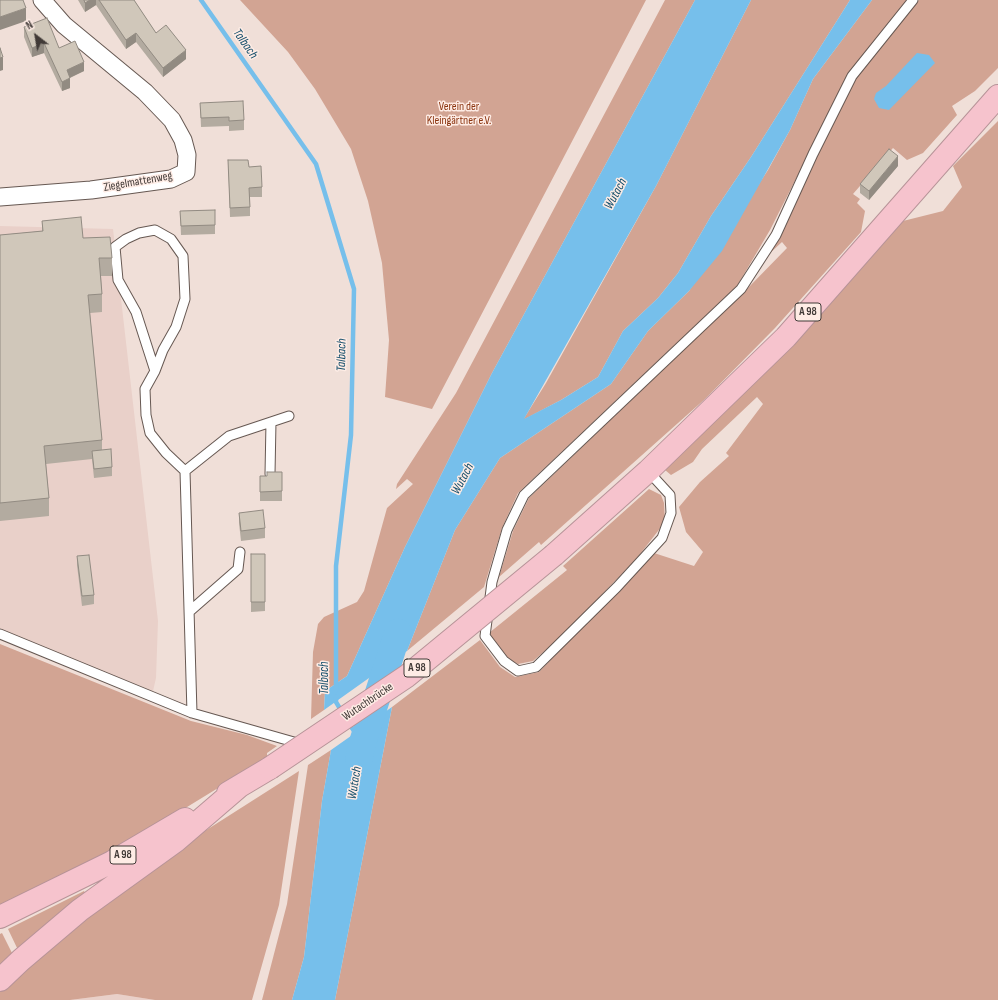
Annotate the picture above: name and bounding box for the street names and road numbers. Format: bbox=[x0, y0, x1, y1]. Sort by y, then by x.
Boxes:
street label: Ziegelmattenweg bbox=[102, 169, 174, 195]
road number: A 98 bbox=[795, 303, 821, 321]
road number: A 98 bbox=[404, 659, 430, 677]
street label: Wutachbrücke bbox=[340, 680, 396, 724]
road number: A 98 bbox=[110, 846, 136, 864]

